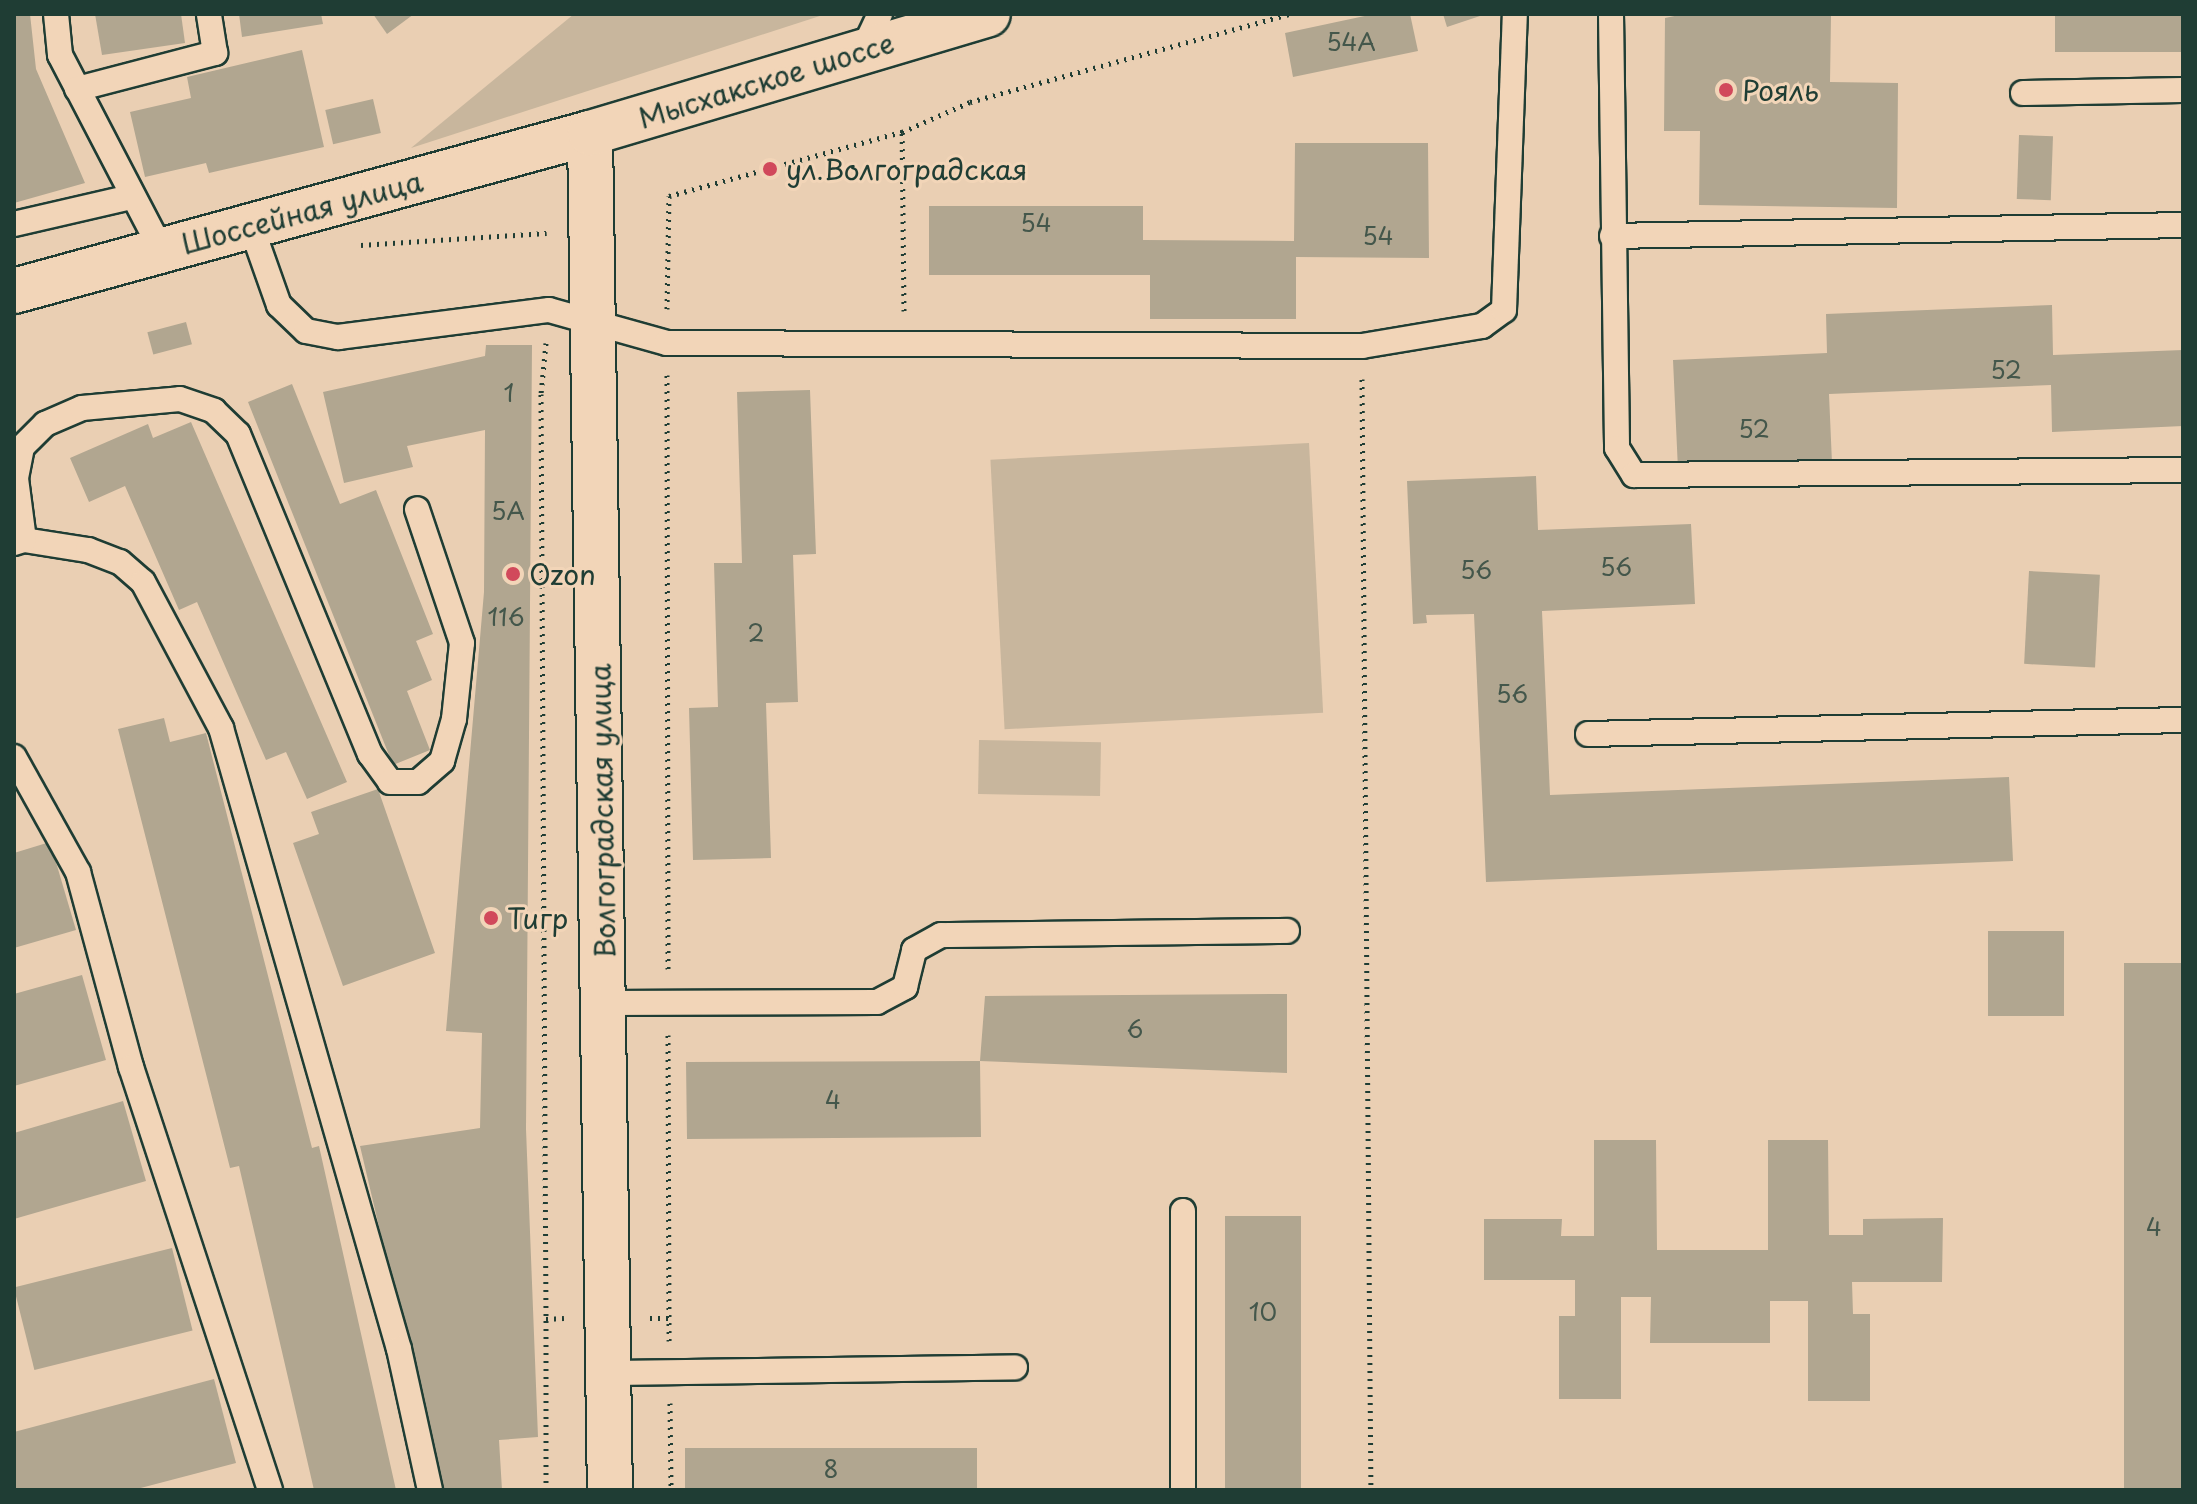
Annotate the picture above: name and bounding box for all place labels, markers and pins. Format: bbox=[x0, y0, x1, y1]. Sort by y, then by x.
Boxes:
place label: Рояль bbox=[1742, 73, 1819, 107]
marker: Рояль bbox=[1717, 81, 1735, 99]
place label: ул.Волгоградская bbox=[786, 152, 1027, 186]
marker: ул.Волгоградская bbox=[761, 160, 779, 178]
place label: Ozon bbox=[529, 557, 596, 591]
marker: Ozon bbox=[504, 565, 522, 583]
place label: Тигр bbox=[507, 901, 568, 935]
marker: Тигр bbox=[482, 909, 500, 927]

